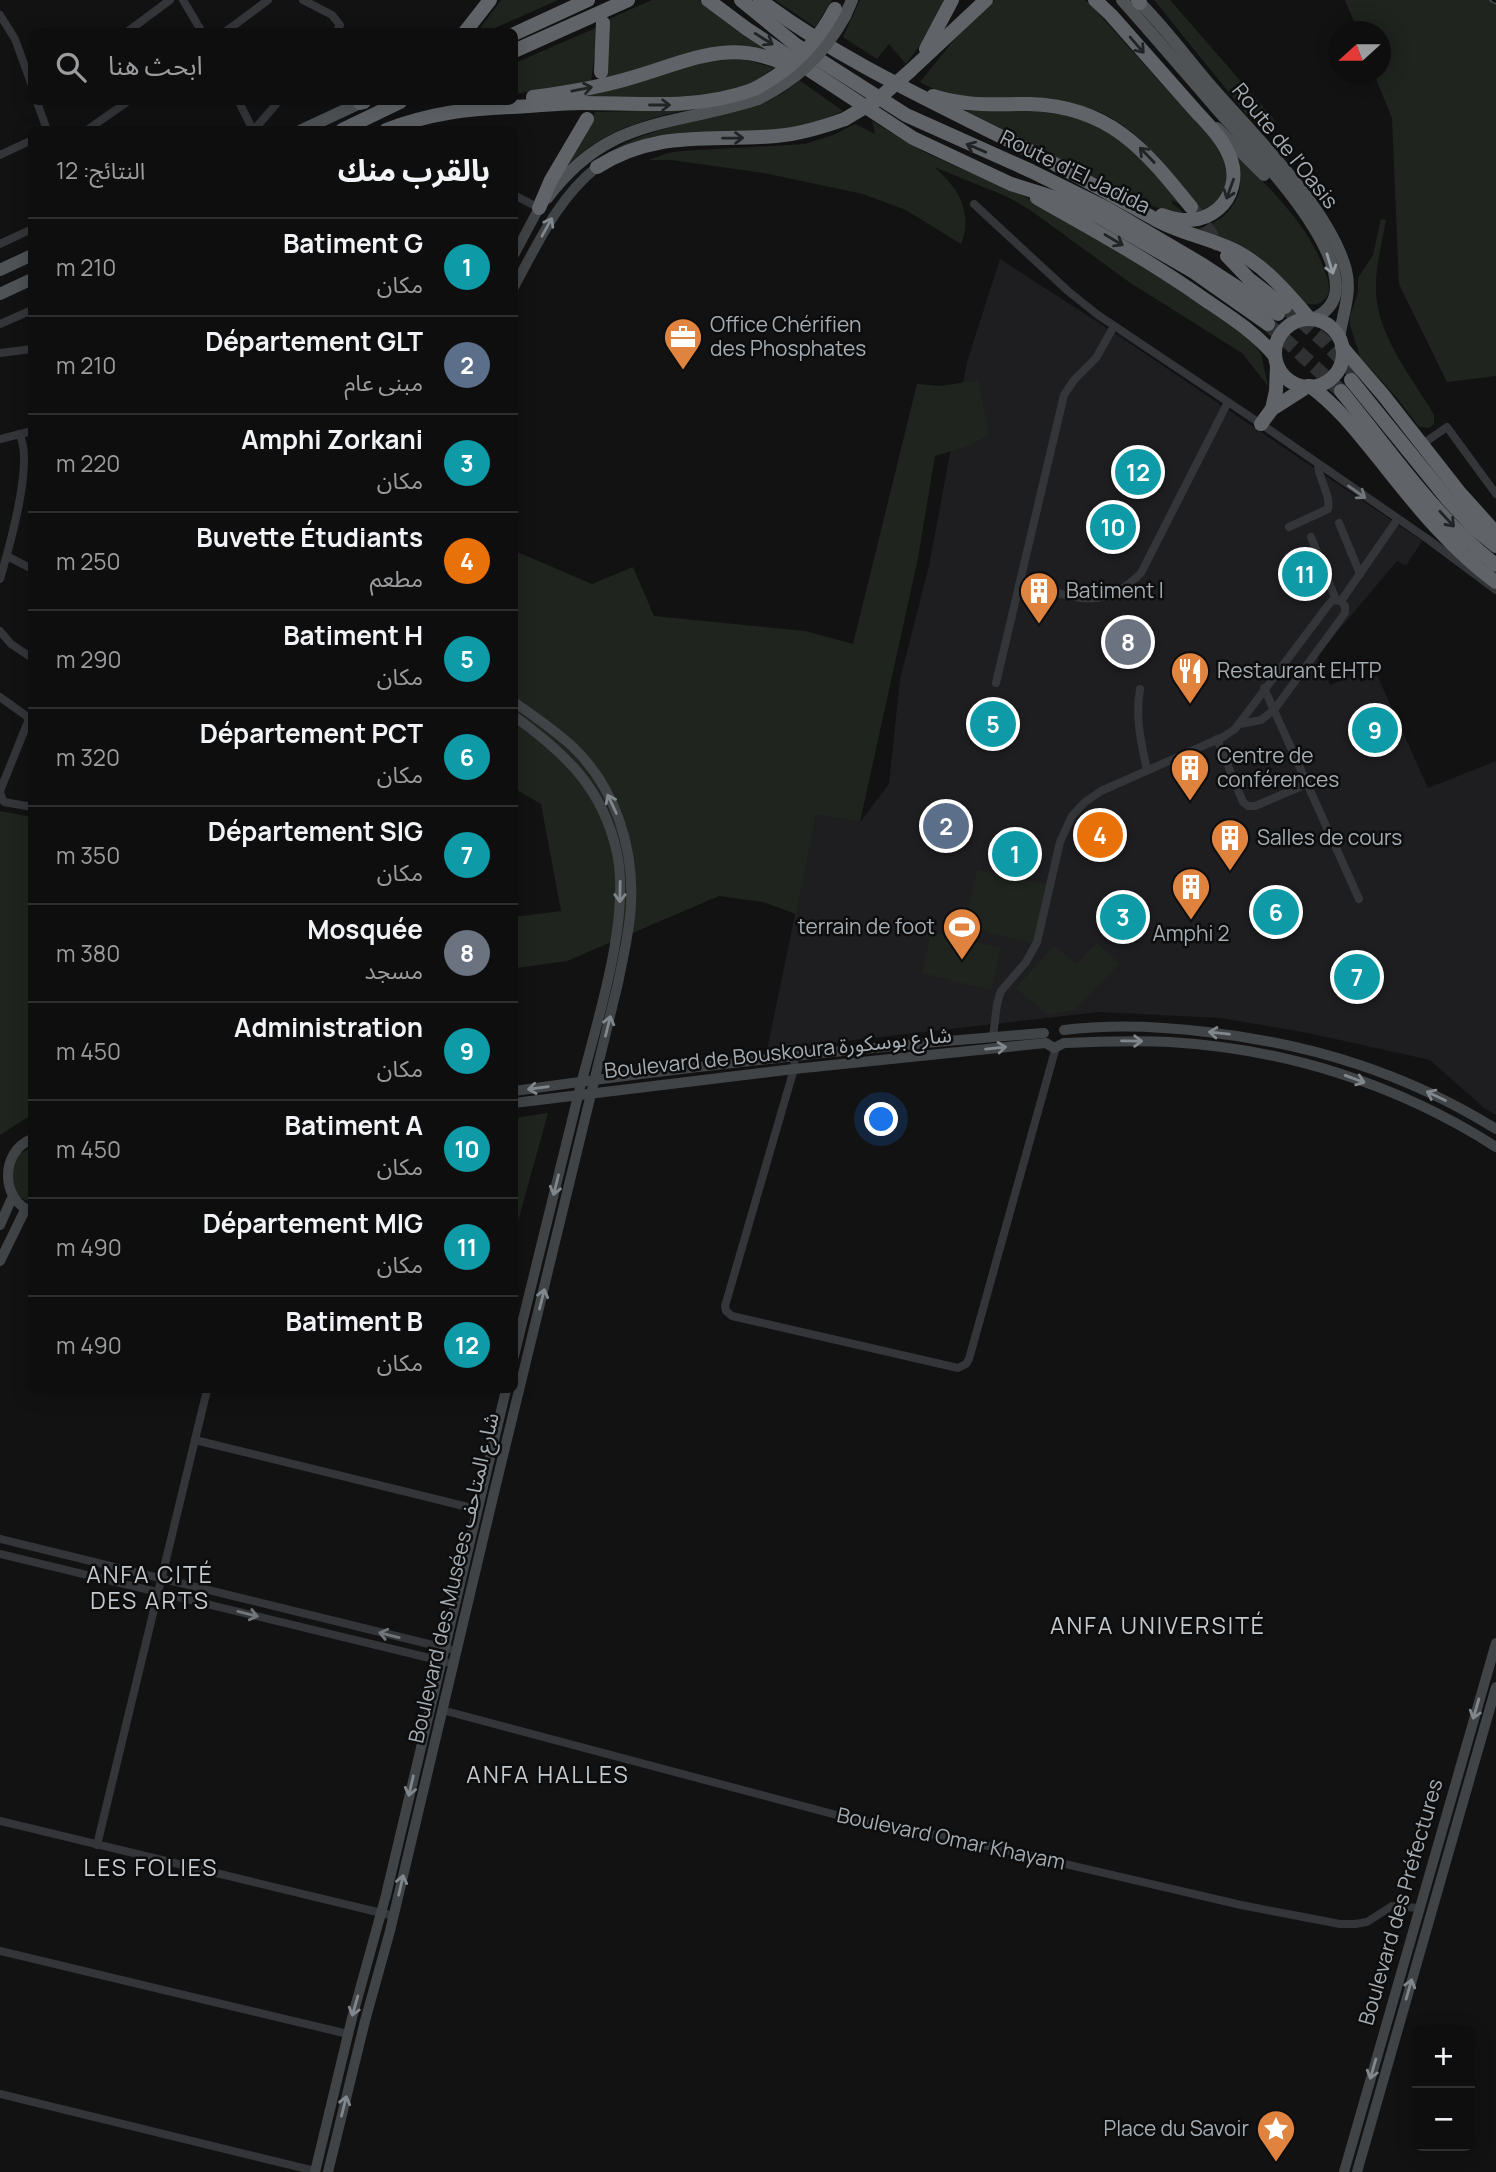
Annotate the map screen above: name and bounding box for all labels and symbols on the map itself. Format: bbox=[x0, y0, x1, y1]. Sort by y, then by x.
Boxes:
north arrow bbox=[1328, 21, 1391, 84]
one-way arrow bbox=[753, 33, 773, 47]
one-way arrow bbox=[1129, 36, 1145, 54]
street label: Route de l'Oasis bbox=[1226, 77, 1345, 214]
one-way arrow bbox=[570, 82, 593, 95]
one-way arrow bbox=[648, 98, 671, 112]
street label: Route d'El Jadida bbox=[996, 123, 1155, 220]
one-way arrow bbox=[721, 131, 744, 145]
one-way arrow bbox=[966, 140, 988, 153]
one-way arrow bbox=[1139, 147, 1156, 164]
one-way arrow bbox=[1222, 178, 1235, 200]
one-way arrow bbox=[541, 217, 554, 238]
one-way arrow bbox=[1103, 233, 1123, 247]
one-way arrow bbox=[1325, 253, 1338, 275]
place label: Office Chérifien des Phosphates bbox=[710, 310, 866, 362]
office icon: Office Chérifien des Phosphates bbox=[662, 316, 704, 371]
pin: 12 bbox=[1115, 446, 1161, 498]
one-way arrow bbox=[1347, 485, 1366, 499]
pin: 10 bbox=[1090, 501, 1136, 553]
one-way arrow bbox=[1438, 510, 1455, 527]
pin: 11 bbox=[1282, 548, 1328, 600]
building icon: Batiment I bbox=[1018, 570, 1060, 625]
place label: Batiment I bbox=[1066, 576, 1164, 604]
pin: 8 bbox=[1105, 616, 1151, 668]
restaurant icon: Restaurant EHTP bbox=[1169, 650, 1211, 705]
place label: Restaurant EHTP bbox=[1217, 656, 1382, 684]
pin: 5 bbox=[970, 698, 1016, 750]
pin: 9 bbox=[1352, 704, 1398, 756]
place label: Centre de conférences bbox=[1217, 741, 1339, 793]
building icon: Centre de conférences bbox=[1169, 747, 1211, 802]
one-way arrow bbox=[605, 794, 618, 815]
pin: 2 bbox=[923, 800, 969, 852]
pin: 4 bbox=[1077, 809, 1123, 861]
building icon: Salles de cours bbox=[1209, 817, 1251, 872]
place label: Salles de cours bbox=[1257, 823, 1402, 851]
pin: 1 bbox=[992, 828, 1038, 880]
building icon: Amphi 2 bbox=[1170, 866, 1212, 921]
one-way arrow bbox=[613, 880, 627, 903]
pin: 6 bbox=[1253, 886, 1299, 938]
pin: 3 bbox=[1100, 891, 1146, 943]
sports icon: terrain de foot bbox=[941, 906, 983, 961]
place label: terrain de foot bbox=[798, 912, 935, 940]
place label: Amphi 2 bbox=[1152, 919, 1230, 947]
pin: 7 bbox=[1334, 951, 1380, 1003]
one-way arrow bbox=[602, 1015, 615, 1038]
street label: Boulevard de Bouskoura شارع بوسكورة bbox=[603, 1020, 953, 1086]
one-way arrow bbox=[1208, 1027, 1231, 1040]
one-way arrow bbox=[1120, 1034, 1143, 1048]
one-way arrow bbox=[984, 1042, 1007, 1055]
one-way arrow bbox=[1344, 1073, 1366, 1086]
one-way arrow bbox=[527, 1082, 550, 1095]
one-way arrow bbox=[1426, 1089, 1447, 1102]
your location bbox=[864, 1102, 898, 1136]
one-way arrow bbox=[549, 1173, 562, 1196]
one-way arrow bbox=[536, 1288, 549, 1311]
street label: Boulevard des Musées شارع المتاحف bbox=[401, 1410, 507, 1746]
district label: ANFA CITÉ DES ARTS bbox=[86, 1558, 214, 1616]
one-way arrow bbox=[236, 1608, 259, 1621]
district label: ANFA UNIVERSITÉ bbox=[1050, 1609, 1266, 1641]
one-way arrow bbox=[378, 1628, 401, 1641]
one-way arrow bbox=[1469, 1697, 1482, 1719]
district label: ANFA HALLES bbox=[466, 1758, 630, 1790]
one-way arrow bbox=[404, 1774, 417, 1797]
street label: Boulevard des Préfectures bbox=[1351, 1775, 1449, 2028]
street label: Boulevard Omar Khayam bbox=[834, 1800, 1068, 1876]
district label: LES FOLIES bbox=[83, 1851, 219, 1883]
one-way arrow bbox=[395, 1874, 408, 1897]
one-way arrow bbox=[1404, 1978, 1417, 2000]
one-way arrow bbox=[348, 1995, 361, 2017]
one-way arrow bbox=[1366, 2057, 1379, 2079]
one-way arrow bbox=[338, 2095, 351, 2118]
place icon: Place du Savoir bbox=[1255, 2108, 1297, 2163]
place label: Place du Savoir bbox=[1104, 2114, 1249, 2142]

